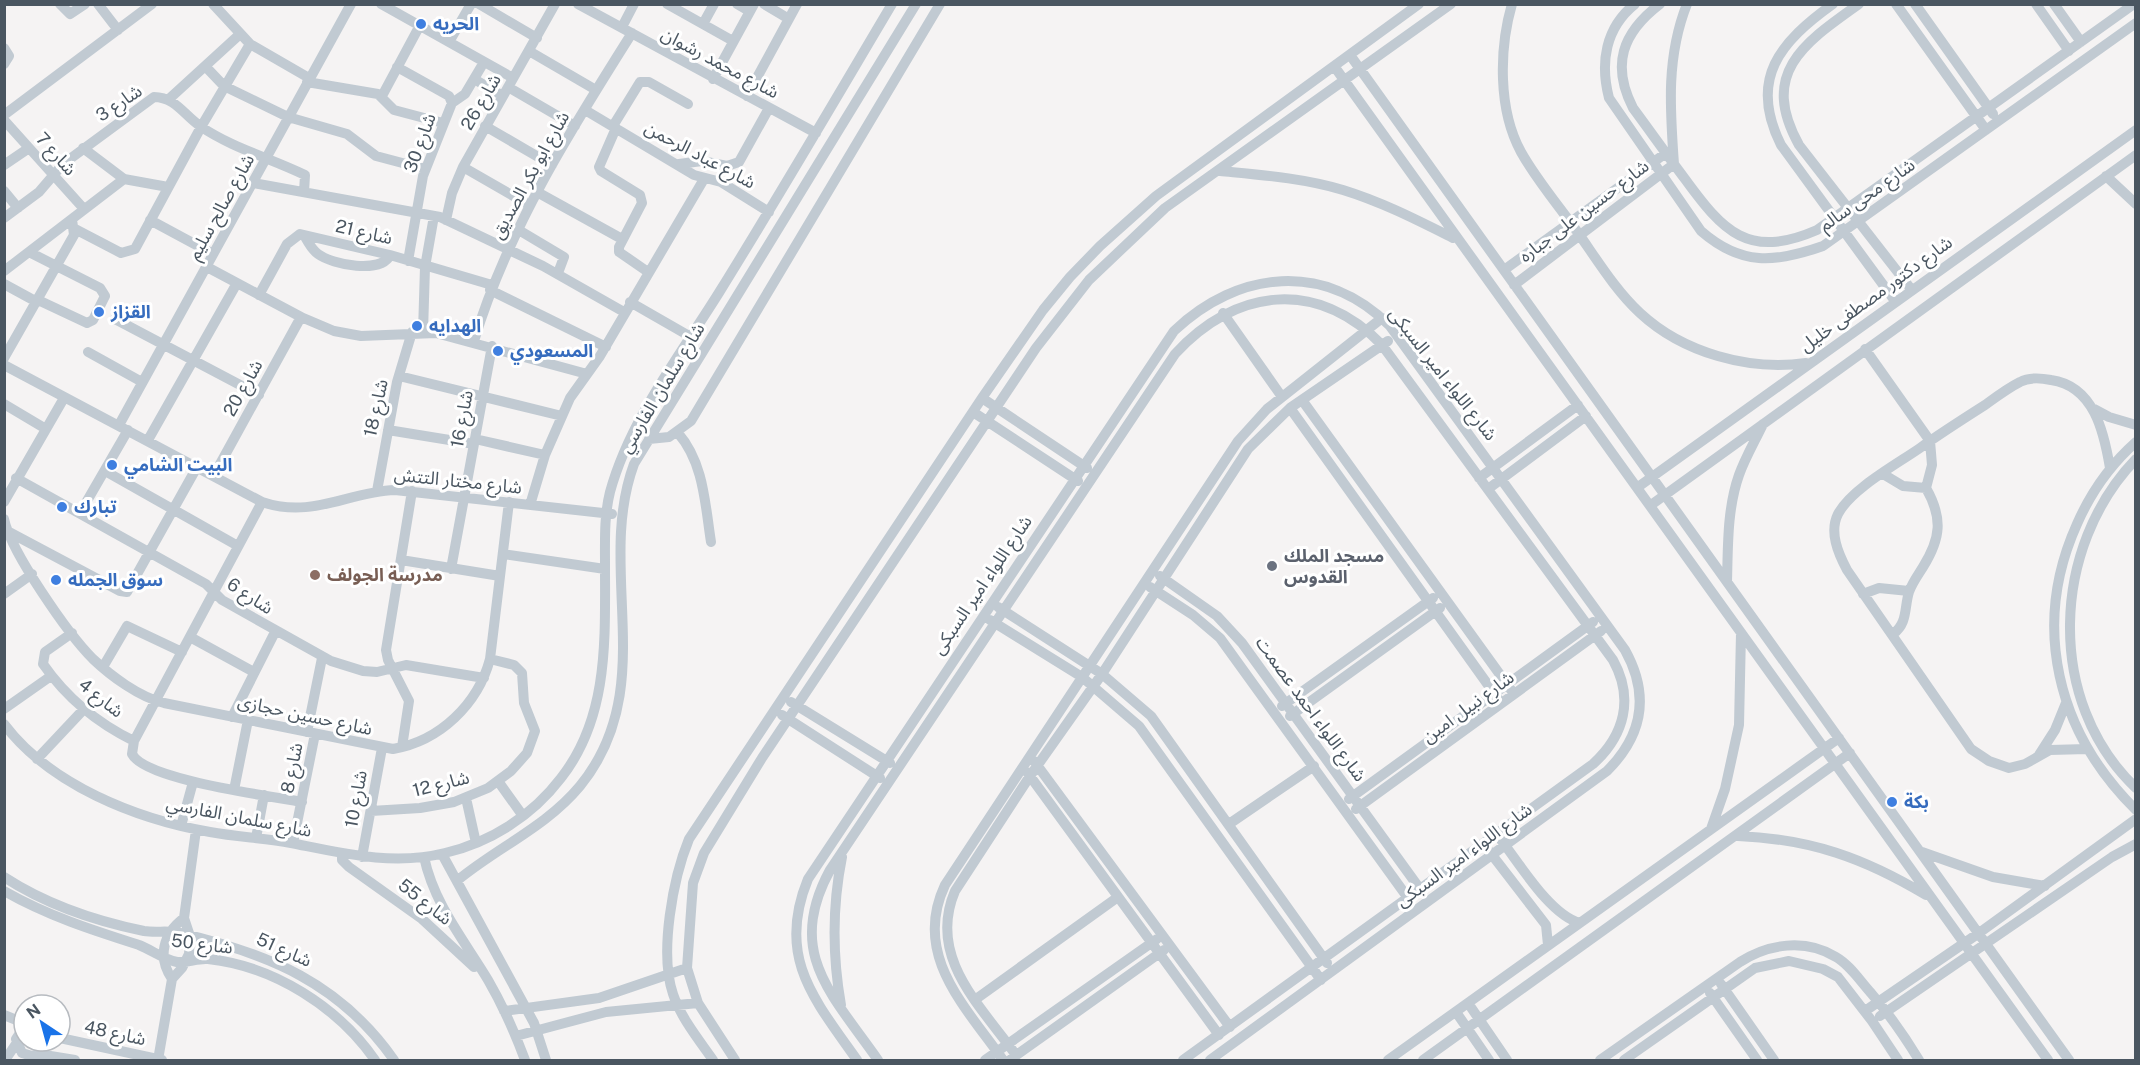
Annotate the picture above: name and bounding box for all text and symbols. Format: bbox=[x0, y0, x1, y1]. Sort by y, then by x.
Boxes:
place label: الحريه bbox=[433, 13, 479, 35]
marker: الحريه bbox=[414, 17, 428, 31]
street label: شارع محمد رشوان bbox=[656, 23, 783, 106]
street label: شارع 26 bbox=[456, 70, 508, 136]
street label: شارع 3 bbox=[92, 80, 148, 129]
street label: شارع ابو بكر الصديق bbox=[486, 107, 577, 244]
street label: شارع 30 bbox=[399, 110, 444, 177]
street label: شارع عباد الرحمن bbox=[639, 117, 759, 196]
street label: شارع 7 bbox=[29, 128, 81, 182]
street label: شارع صالح سليم bbox=[183, 150, 262, 265]
street label: شارع محى سالم bbox=[1815, 154, 1921, 239]
street label: شارع حسين على جباره bbox=[1515, 155, 1655, 269]
street label: شارع 21 bbox=[333, 215, 395, 252]
street label: شارع دكتور مصطفى خليل bbox=[1795, 231, 1958, 359]
place label: القزاز bbox=[110, 301, 151, 323]
street label: شارع اللواء امير السبكى bbox=[1382, 303, 1502, 447]
marker: القزاز bbox=[92, 305, 106, 319]
place label: الهدايه bbox=[429, 315, 481, 336]
marker: الهدايه bbox=[410, 319, 424, 333]
street label: شارع سلمان الفارسي bbox=[614, 319, 712, 459]
place label: المسعودي bbox=[510, 340, 593, 365]
marker: المسعودي bbox=[491, 344, 505, 358]
street label: شارع 20 bbox=[219, 356, 270, 422]
street label: شارع 18 bbox=[359, 377, 396, 439]
street label: شارع 16 bbox=[446, 389, 481, 450]
place label: البيت الشامي bbox=[124, 454, 232, 479]
marker: البيت الشامي bbox=[105, 458, 119, 472]
street label: شارع مختار التتش bbox=[393, 463, 523, 502]
place label: تبارك bbox=[74, 496, 117, 518]
marker: تبارك bbox=[55, 500, 69, 514]
street label: شارع اللواء امير السبكى bbox=[927, 511, 1039, 660]
place label: مسجد الملك القدوس bbox=[1284, 545, 1384, 587]
marker: مسجد الملك القدوس bbox=[1265, 559, 1279, 573]
place label: مدرسة الجولف bbox=[327, 564, 443, 586]
marker: مدرسة الجولف bbox=[308, 568, 322, 582]
place label: سوق الجمله bbox=[68, 569, 163, 590]
marker: سوق الجمله bbox=[49, 573, 63, 587]
street label: شارع 6 bbox=[221, 573, 277, 622]
street label: شارع اللواء احمد عصمت bbox=[1249, 632, 1371, 788]
street label: شارع نبيل امين bbox=[1418, 666, 1520, 750]
street label: شارع 4 bbox=[72, 674, 128, 725]
street label: شارع حسين حجازى bbox=[235, 690, 374, 743]
street label: شارع 8 bbox=[276, 741, 311, 796]
street label: شارع 12 bbox=[410, 766, 472, 805]
street label: شارع 10 bbox=[340, 769, 375, 830]
place label: بكة bbox=[1904, 791, 1929, 812]
street label: شارع سلمان الفارسي bbox=[164, 792, 314, 845]
marker: بكة bbox=[1885, 795, 1899, 809]
street label: شارع اللواء امير السبكى bbox=[1392, 798, 1538, 914]
street label: شارع 55 bbox=[392, 874, 456, 932]
street label: شارع 51 bbox=[252, 928, 315, 975]
street label: شارع 50 bbox=[170, 929, 234, 962]
north arrow bbox=[12, 993, 72, 1053]
text: N bbox=[23, 1000, 44, 1023]
street label: شارع 48 bbox=[82, 1016, 148, 1053]

